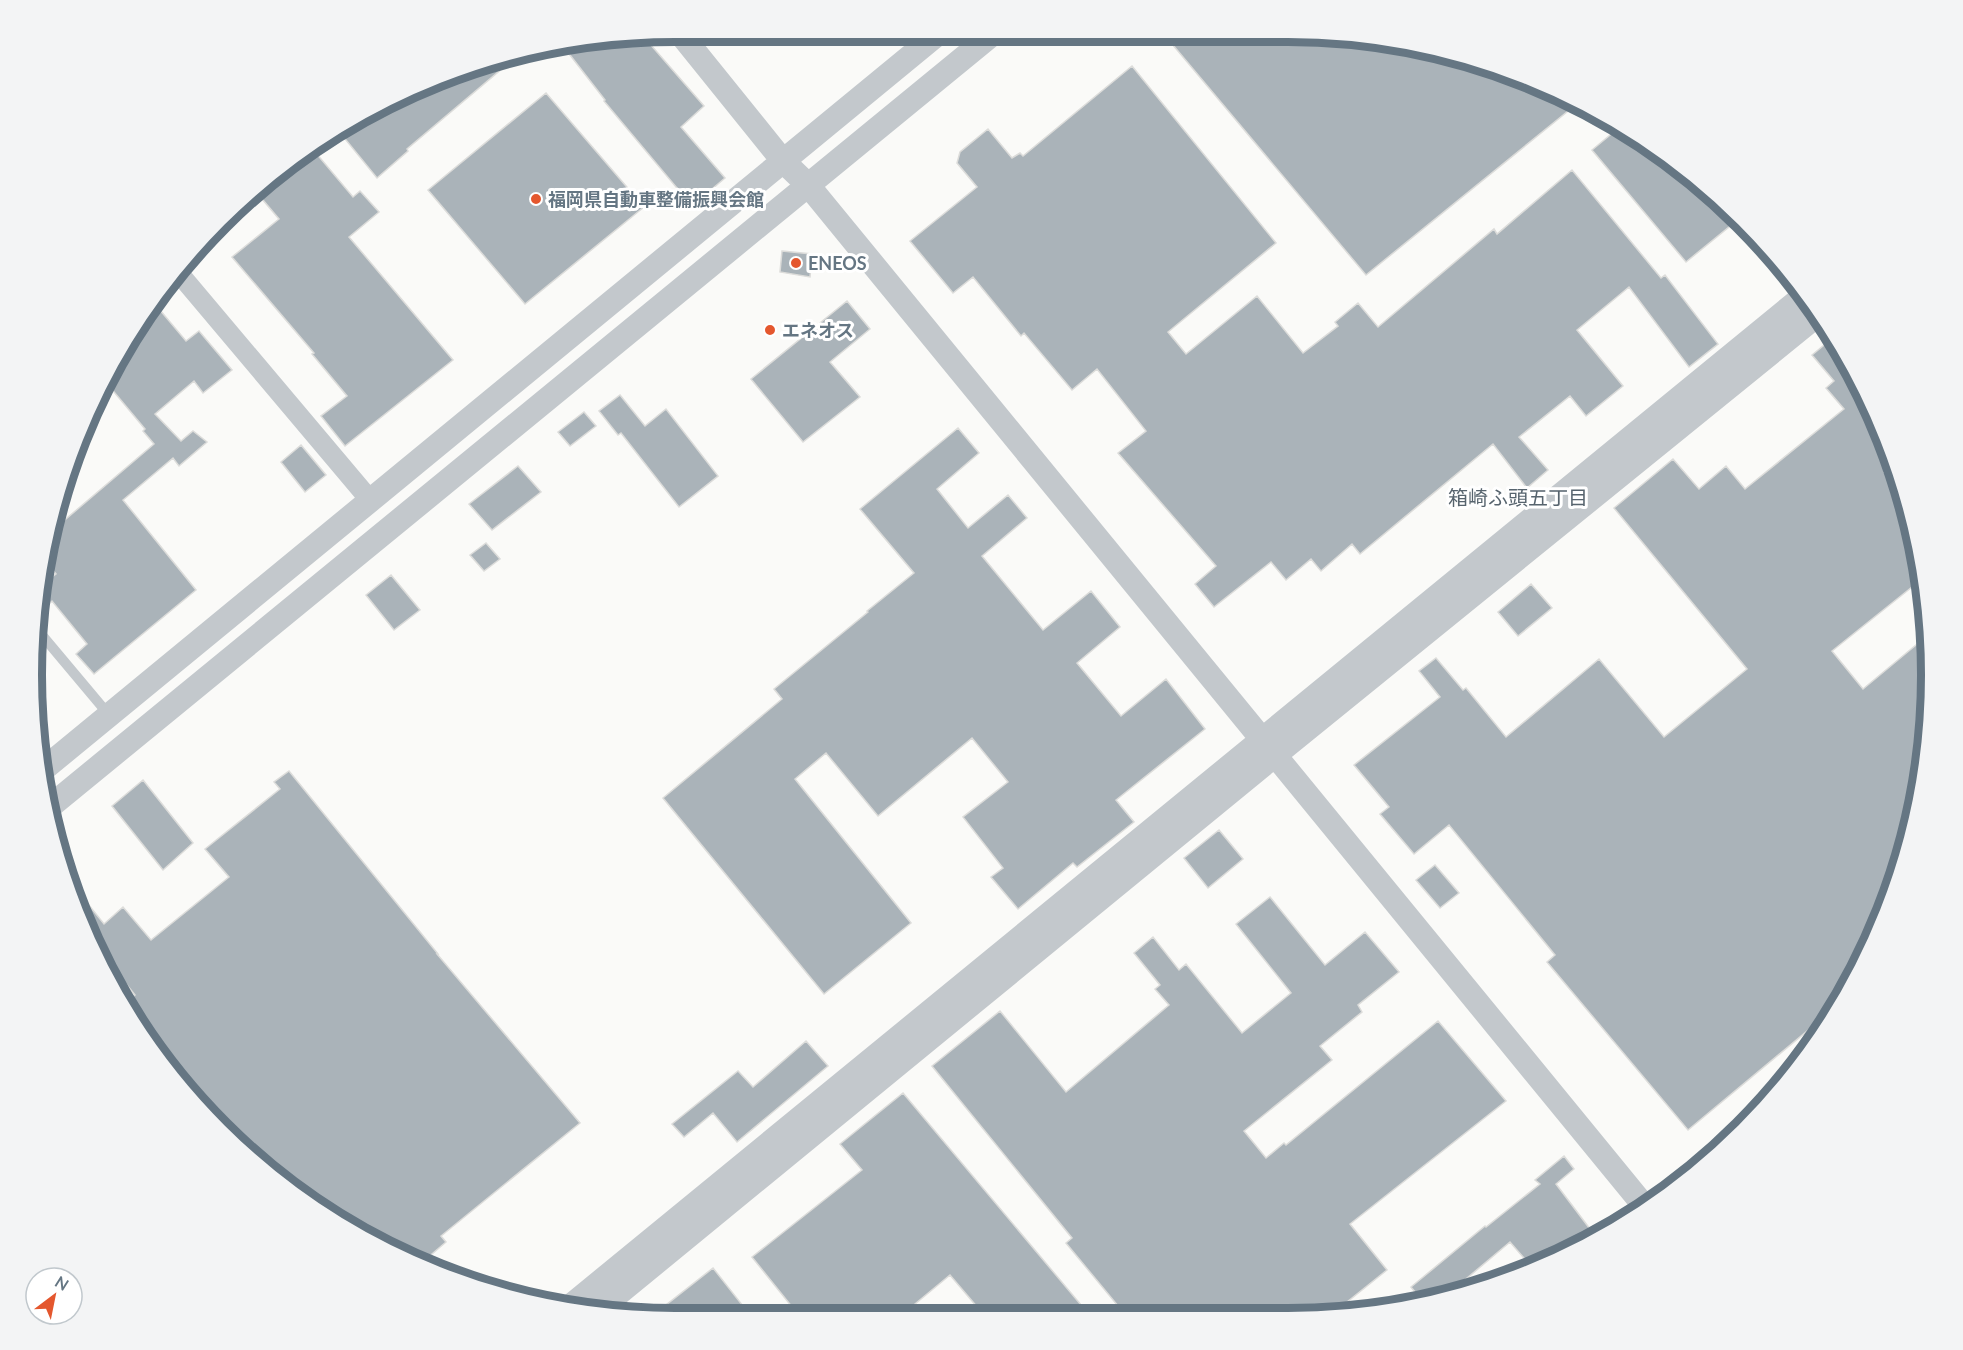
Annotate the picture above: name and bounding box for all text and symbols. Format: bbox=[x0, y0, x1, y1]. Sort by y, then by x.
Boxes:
place label: 福岡県自動車整備振興会館 bbox=[548, 188, 764, 210]
marker: 福岡県自動車整備振興会館 bbox=[529, 192, 543, 206]
place label: ENEOS bbox=[808, 252, 867, 274]
marker: ENEOS bbox=[789, 256, 803, 270]
place label: エネオス bbox=[782, 319, 854, 341]
marker: エネオス bbox=[763, 323, 777, 337]
district label: 箱崎ふ頭五丁目 bbox=[1448, 485, 1588, 509]
north arrow bbox=[24, 1266, 84, 1326]
text: N bbox=[52, 1272, 72, 1294]

